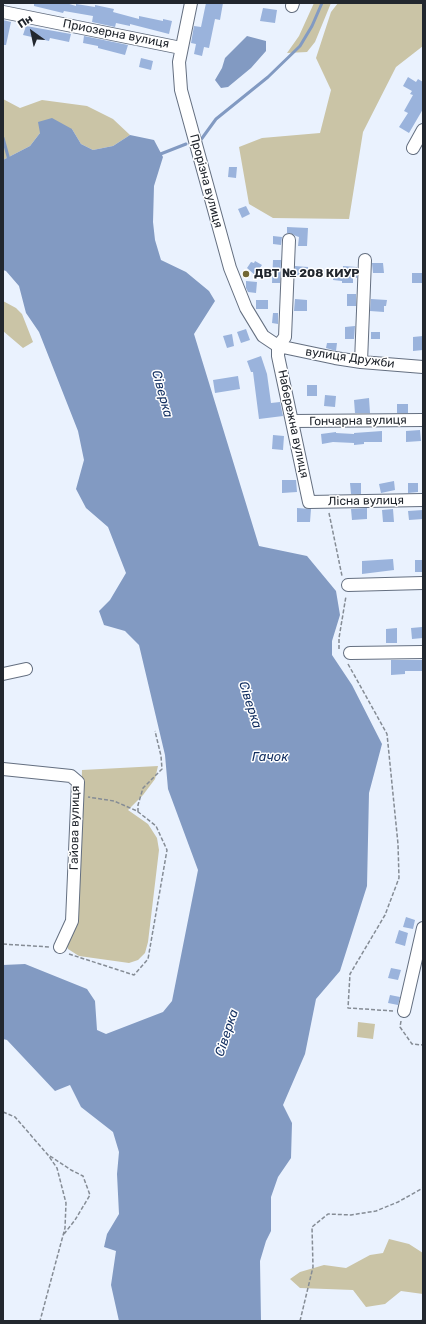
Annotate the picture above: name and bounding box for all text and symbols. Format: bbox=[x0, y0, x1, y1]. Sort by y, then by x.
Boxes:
north arrow bbox=[12, 12, 52, 52]
text: Пн bbox=[15, 12, 35, 31]
street label: Приозерна вулиця bbox=[62, 17, 170, 51]
street label: Прорізна вулиця bbox=[187, 132, 225, 230]
place label: ДВТ № 208 КИУР bbox=[254, 267, 359, 281]
marker: ДВТ № 208 КИУР bbox=[241, 269, 251, 279]
street label: вулиця Дружби bbox=[304, 345, 396, 371]
water label: Сіверка bbox=[148, 369, 176, 419]
street label: Набережна вулиця bbox=[274, 369, 312, 479]
street label: Гончарна вулиця bbox=[309, 413, 407, 429]
street label: Лісна вулиця bbox=[328, 493, 404, 509]
water label: Сіверка bbox=[235, 679, 265, 731]
water label: Гачок bbox=[252, 749, 288, 765]
street label: Гайова вулиця bbox=[67, 786, 83, 870]
water label: Сіверка bbox=[212, 1007, 242, 1059]

